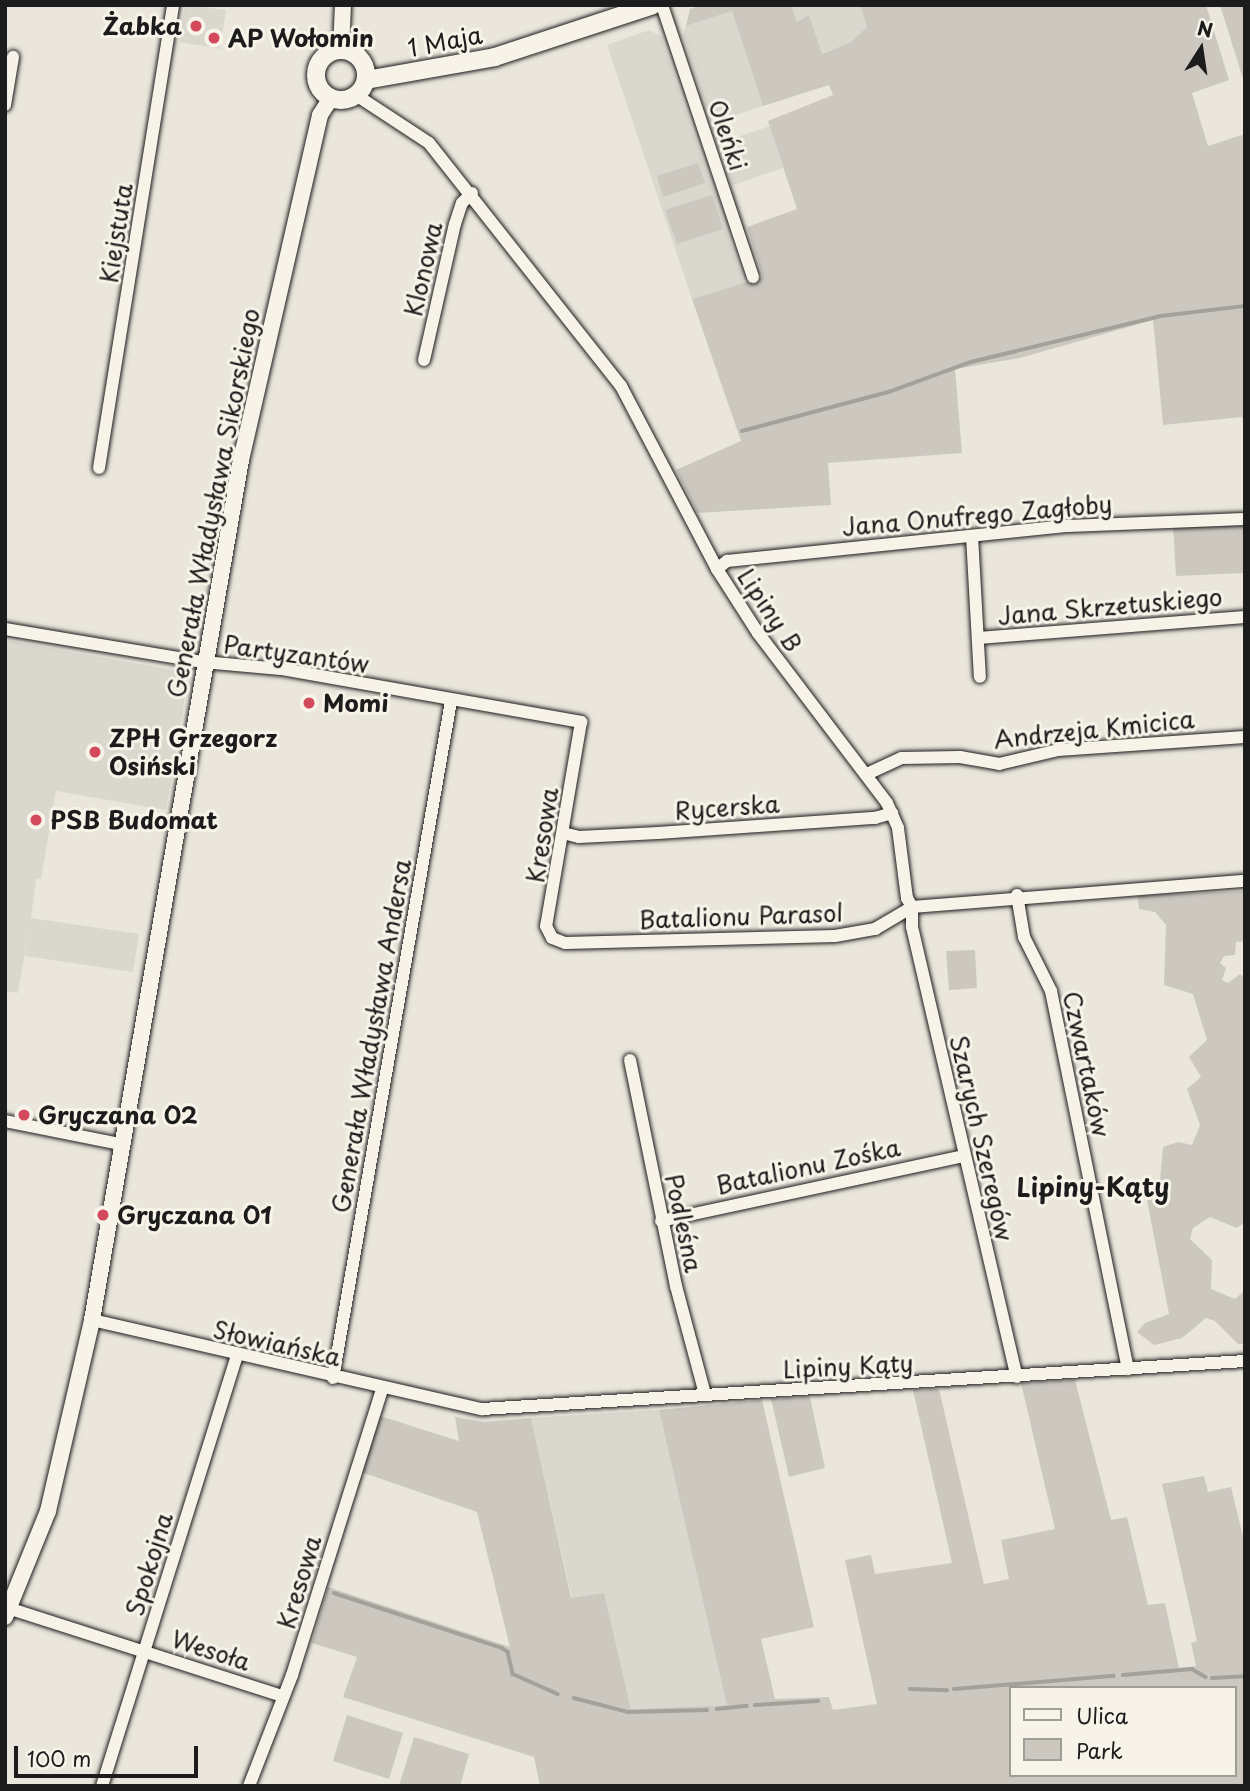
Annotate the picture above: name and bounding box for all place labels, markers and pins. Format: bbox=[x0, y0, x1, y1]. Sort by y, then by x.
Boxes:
place label: Żabka bbox=[103, 12, 182, 40]
marker: Żabka bbox=[188, 18, 204, 34]
place label: AP Wołomin bbox=[228, 24, 374, 52]
marker: AP Wołomin bbox=[206, 30, 222, 46]
place label: Momi bbox=[323, 689, 389, 717]
marker: Momi bbox=[301, 695, 317, 711]
place label: ZPH Grzegorz Osiński bbox=[109, 724, 274, 780]
marker: ZPH Grzegorz Osiński bbox=[87, 744, 103, 760]
place label: PSB Budomat bbox=[50, 806, 216, 834]
marker: PSB Budomat bbox=[28, 812, 44, 828]
place label: Gryczana 02 bbox=[38, 1101, 197, 1129]
marker: Gryczana 02 bbox=[16, 1107, 32, 1123]
place label: Gryczana 01 bbox=[117, 1201, 272, 1229]
marker: Gryczana 01 bbox=[95, 1207, 111, 1223]

